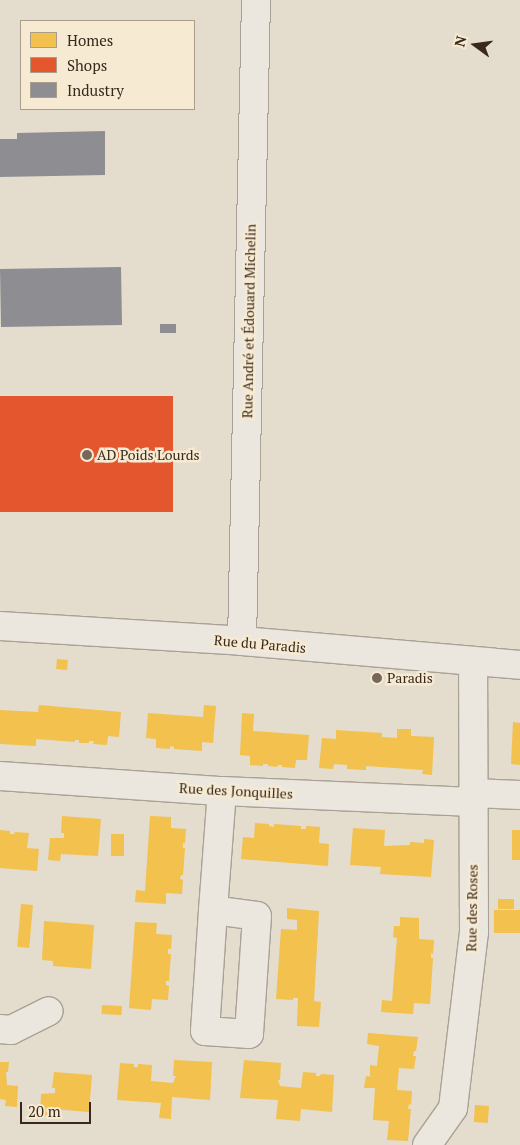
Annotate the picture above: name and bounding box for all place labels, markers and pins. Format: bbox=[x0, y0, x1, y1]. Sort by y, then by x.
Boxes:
place label: AD Poids Lourds bbox=[97, 447, 200, 463]
marker: AD Poids Lourds bbox=[81, 449, 93, 461]
place label: Paradis bbox=[387, 670, 433, 686]
marker: Paradis bbox=[371, 672, 383, 684]

